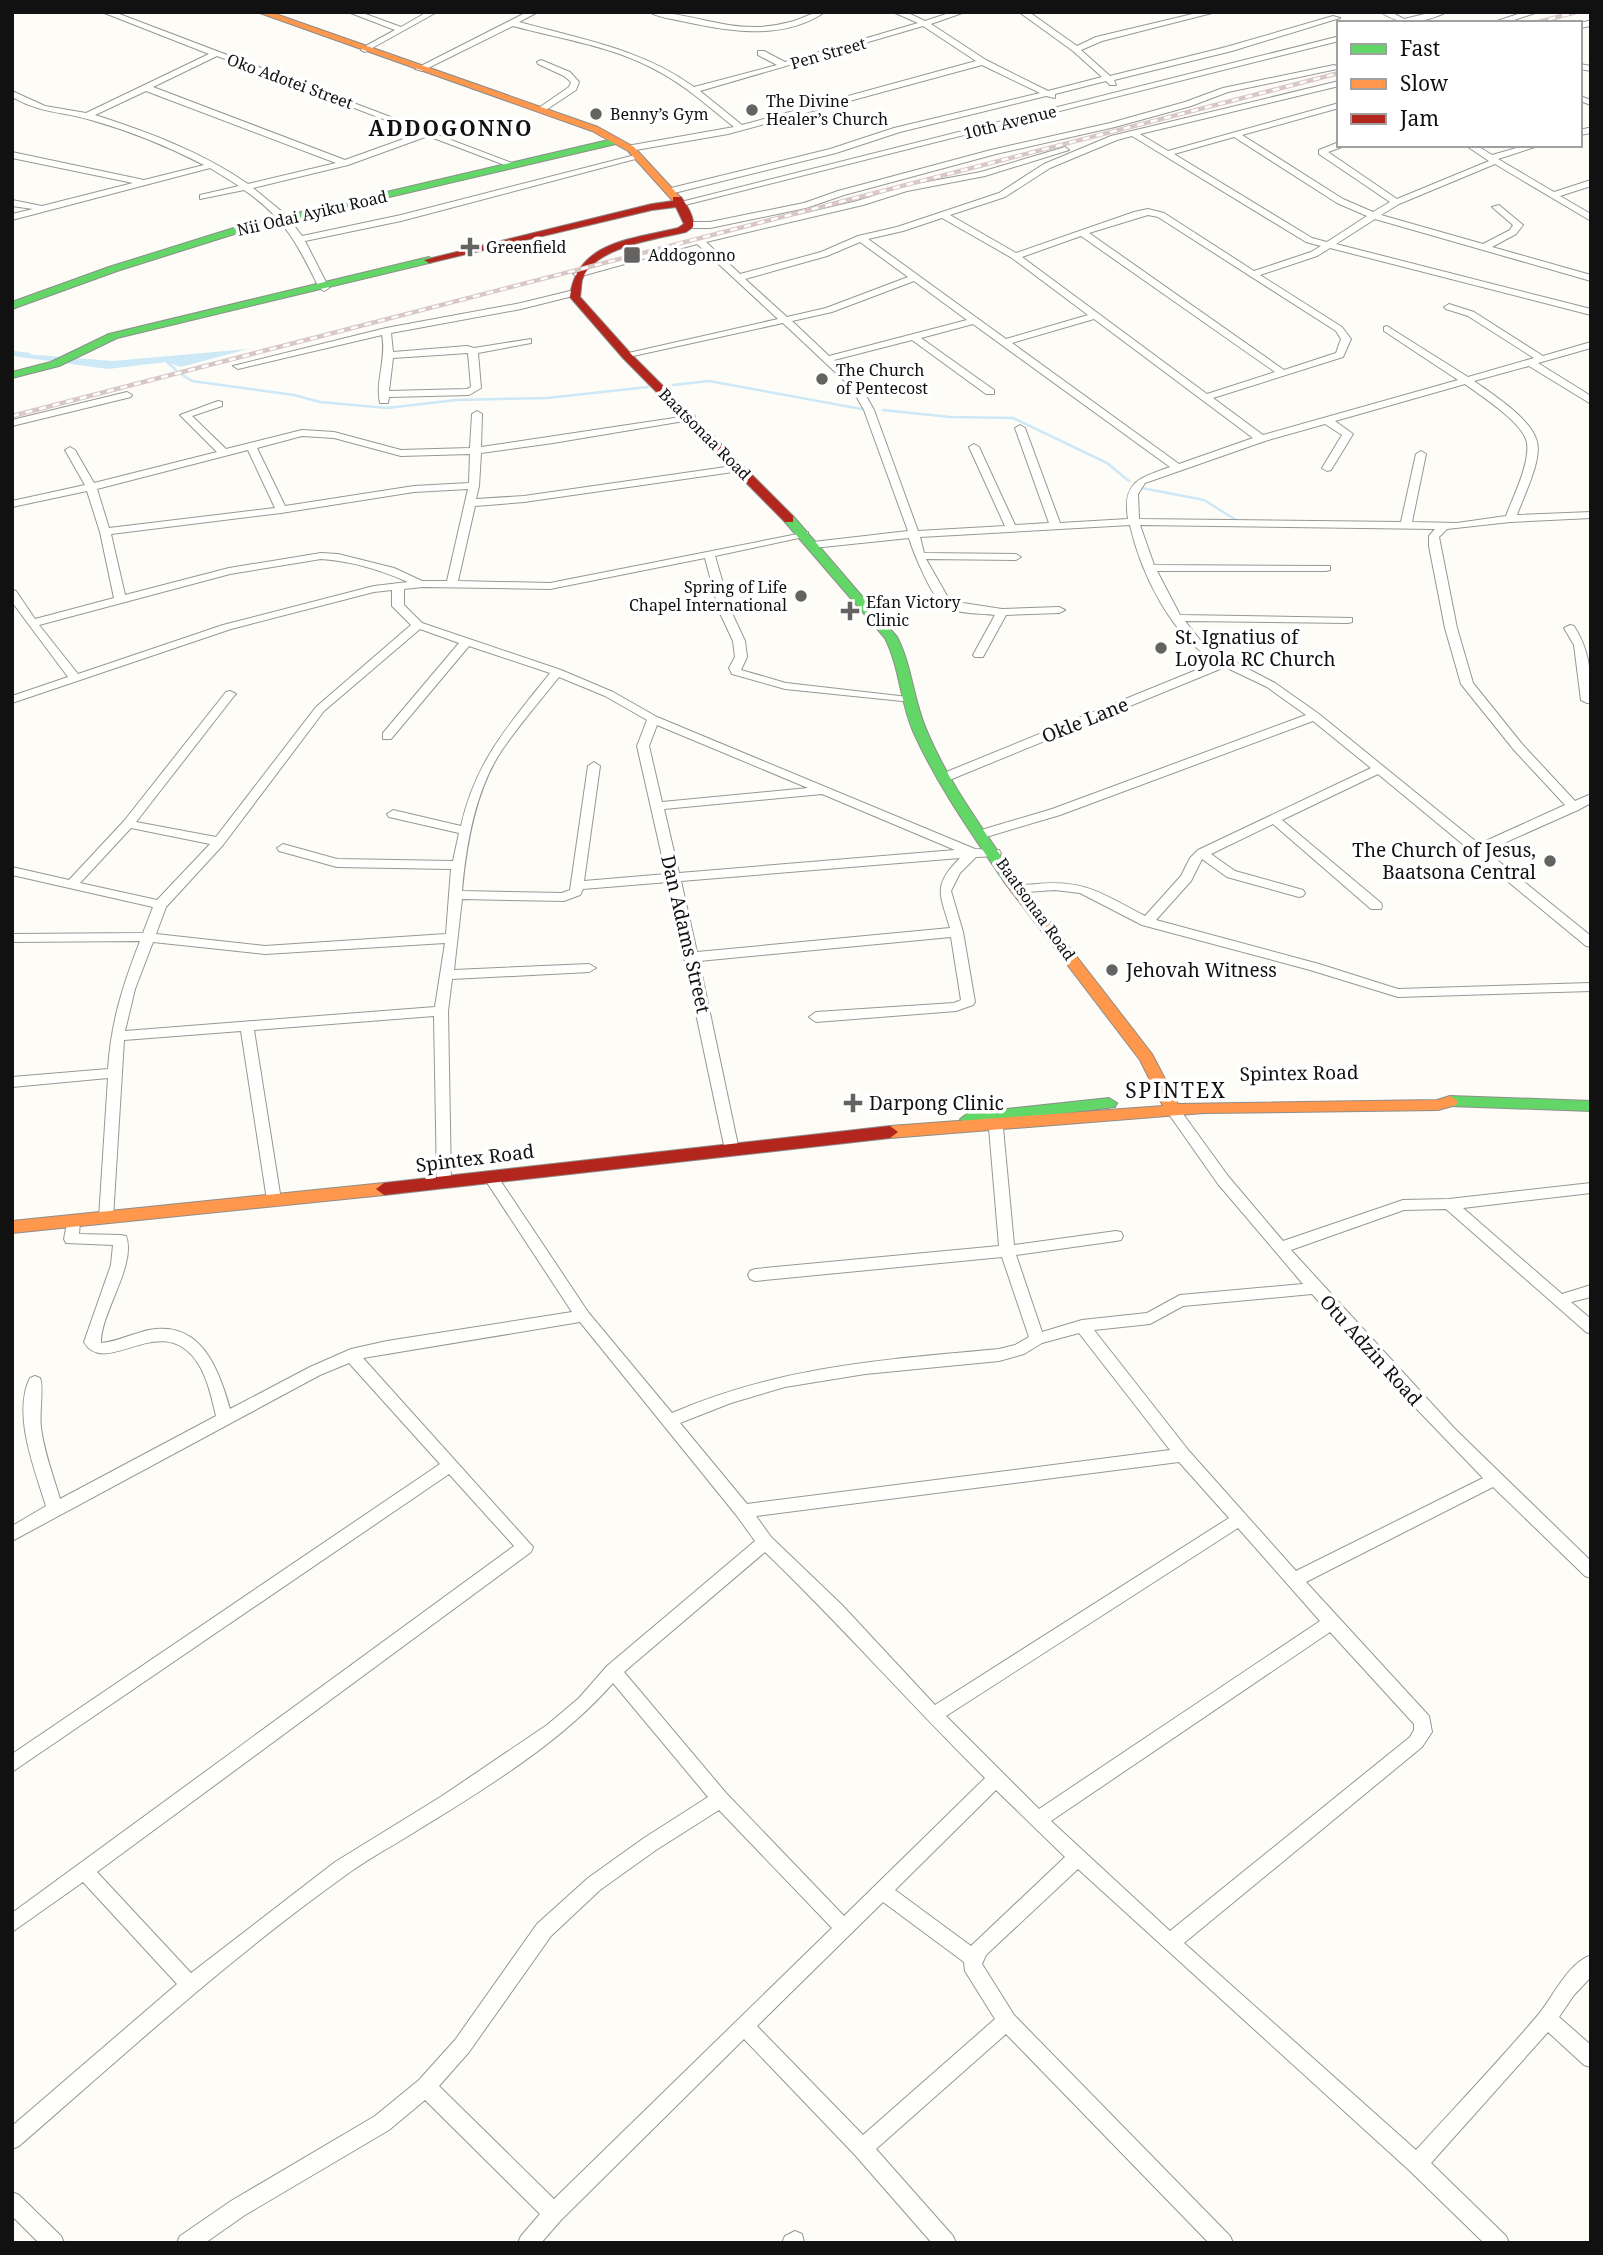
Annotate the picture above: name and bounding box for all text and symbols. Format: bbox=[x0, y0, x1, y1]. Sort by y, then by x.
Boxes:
legend bbox=[1337, 21, 1582, 147]
street label: Pen Street bbox=[788, 32, 869, 74]
text: Fast bbox=[1400, 34, 1440, 62]
street label: Oko Adotei Street bbox=[224, 48, 356, 114]
text: Slow bbox=[1400, 69, 1449, 97]
place label: The Divine Healer’s Church bbox=[766, 90, 888, 130]
street label: 10th Avenue bbox=[961, 100, 1059, 144]
marker: The Divine Healer’s Church bbox=[744, 102, 760, 118]
place label: Benny’s Gym bbox=[610, 103, 709, 125]
text: Jam bbox=[1399, 104, 1439, 132]
marker: Benny’s Gym bbox=[588, 106, 604, 122]
district label: ADDOGONNO bbox=[369, 114, 533, 142]
street label: Nii Odai Ayiku Road bbox=[235, 185, 389, 241]
place label: Greenfield bbox=[486, 236, 567, 258]
marker: Greenfield bbox=[460, 237, 480, 257]
place label: Addogonno bbox=[648, 244, 736, 266]
marker: Addogonno bbox=[622, 245, 642, 265]
place label: The Church of Pentecost bbox=[836, 359, 928, 399]
marker: The Church of Pentecost bbox=[814, 371, 830, 387]
street label: Baatsonaa Road bbox=[654, 383, 756, 485]
place label: Spring of Life Chapel International bbox=[629, 576, 787, 616]
marker: Spring of Life Chapel International bbox=[793, 588, 809, 604]
place label: Efan Victory Clinic bbox=[866, 591, 962, 631]
marker: Efan Victory Clinic bbox=[840, 601, 860, 621]
place label: St. Ignatius of Loyola RC Church bbox=[1175, 624, 1336, 672]
marker: St. Ignatius of Loyola RC Church bbox=[1153, 640, 1169, 656]
street label: Okle Lane bbox=[1038, 691, 1132, 749]
place label: The Church of Jesus, Baatsona Central bbox=[1352, 837, 1536, 885]
street label: Dan Adams Street bbox=[655, 852, 717, 1016]
street label: Baatsonaa Road bbox=[991, 853, 1081, 965]
marker: The Church of Jesus, Baatsona Central bbox=[1542, 853, 1558, 869]
place label: Jehovah Witness bbox=[1125, 957, 1277, 983]
marker: Jehovah Witness bbox=[1104, 962, 1120, 978]
street label: Spintex Road bbox=[1239, 1059, 1359, 1087]
district label: SPINTEX bbox=[1125, 1076, 1227, 1104]
place label: Darpong Clinic bbox=[869, 1090, 1004, 1116]
marker: Darpong Clinic bbox=[843, 1093, 863, 1113]
street label: Spintex Road bbox=[414, 1138, 536, 1178]
street label: Otu Adzin Road bbox=[1314, 1289, 1428, 1411]

